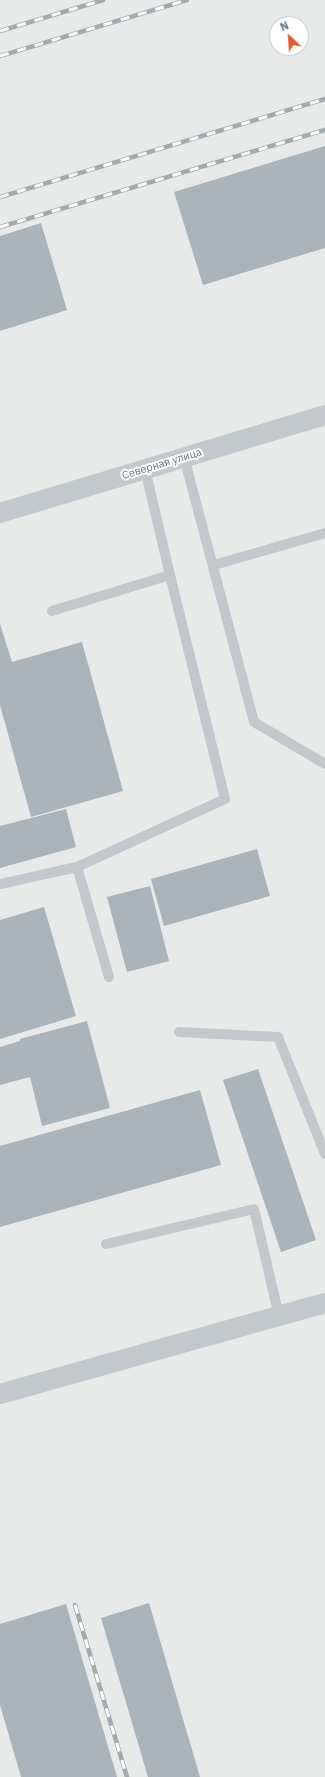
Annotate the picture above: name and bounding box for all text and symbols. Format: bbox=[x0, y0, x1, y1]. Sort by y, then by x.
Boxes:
north arrow bbox=[269, 16, 309, 56]
text: N bbox=[278, 18, 291, 34]
street label: Северная улица bbox=[121, 446, 203, 482]

